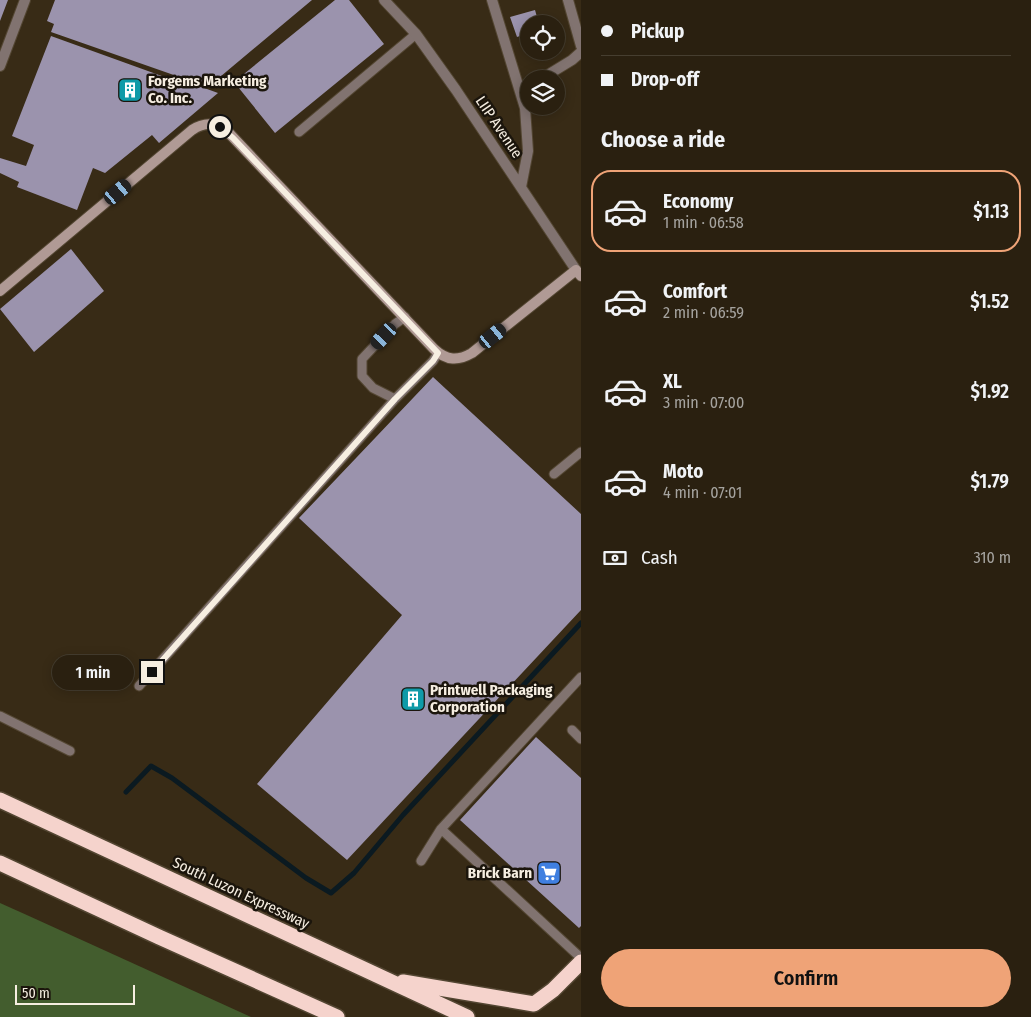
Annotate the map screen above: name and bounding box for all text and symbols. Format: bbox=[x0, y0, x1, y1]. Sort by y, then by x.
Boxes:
map controls bbox=[520, 15, 565, 115]
button: locate bbox=[520, 15, 565, 60]
text: Pickup bbox=[631, 20, 684, 43]
text: Drop-off bbox=[631, 68, 699, 91]
button: layers bbox=[520, 70, 565, 115]
place label: Forgems Marketing Co. Inc. bbox=[148, 72, 267, 107]
building icon: Forgems Marketing Co. Inc. bbox=[117, 77, 143, 103]
street label: LIIP Avenue bbox=[472, 93, 526, 161]
route start bbox=[209, 116, 231, 138]
text: Choose a ride bbox=[601, 126, 725, 153]
car bbox=[101, 177, 134, 207]
icon: car bbox=[603, 189, 648, 234]
text: Economy bbox=[663, 190, 733, 213]
text: $1.13 bbox=[973, 200, 1009, 223]
text: 1 min · 06:58 bbox=[663, 213, 744, 232]
icon: car bbox=[603, 279, 648, 324]
text: Comfort bbox=[663, 280, 727, 303]
text: $1.52 bbox=[970, 290, 1009, 313]
text: 2 min · 06:59 bbox=[663, 303, 744, 322]
car bbox=[368, 320, 399, 352]
car bbox=[476, 321, 509, 351]
icon: car bbox=[603, 369, 648, 414]
text: XL bbox=[663, 370, 682, 393]
text: $1.92 bbox=[970, 380, 1009, 403]
text: 3 min · 07:00 bbox=[663, 393, 744, 412]
icon: car bbox=[603, 459, 648, 504]
text: Moto bbox=[663, 460, 703, 483]
text: $1.79 bbox=[971, 470, 1009, 493]
text: 4 min · 07:01 bbox=[663, 483, 742, 502]
icon: cash bbox=[601, 544, 629, 572]
text: Cash bbox=[641, 546, 678, 569]
text: 310 m bbox=[974, 548, 1011, 567]
callout: 1 min bbox=[52, 654, 134, 690]
route end bbox=[141, 661, 163, 683]
text: 1 min bbox=[76, 663, 110, 682]
place label: Printwell Packaging Corporation bbox=[430, 681, 553, 716]
building icon: Printwell Packaging Corporation bbox=[400, 686, 426, 712]
street label: South Luzon Expressway bbox=[170, 853, 312, 933]
supermarket icon: Brick Barn bbox=[536, 860, 562, 886]
place label: Brick Barn bbox=[468, 864, 532, 882]
button: Confirm bbox=[601, 949, 1011, 1007]
scale bar bbox=[15, 982, 135, 1005]
text: 50 m bbox=[22, 985, 50, 1002]

